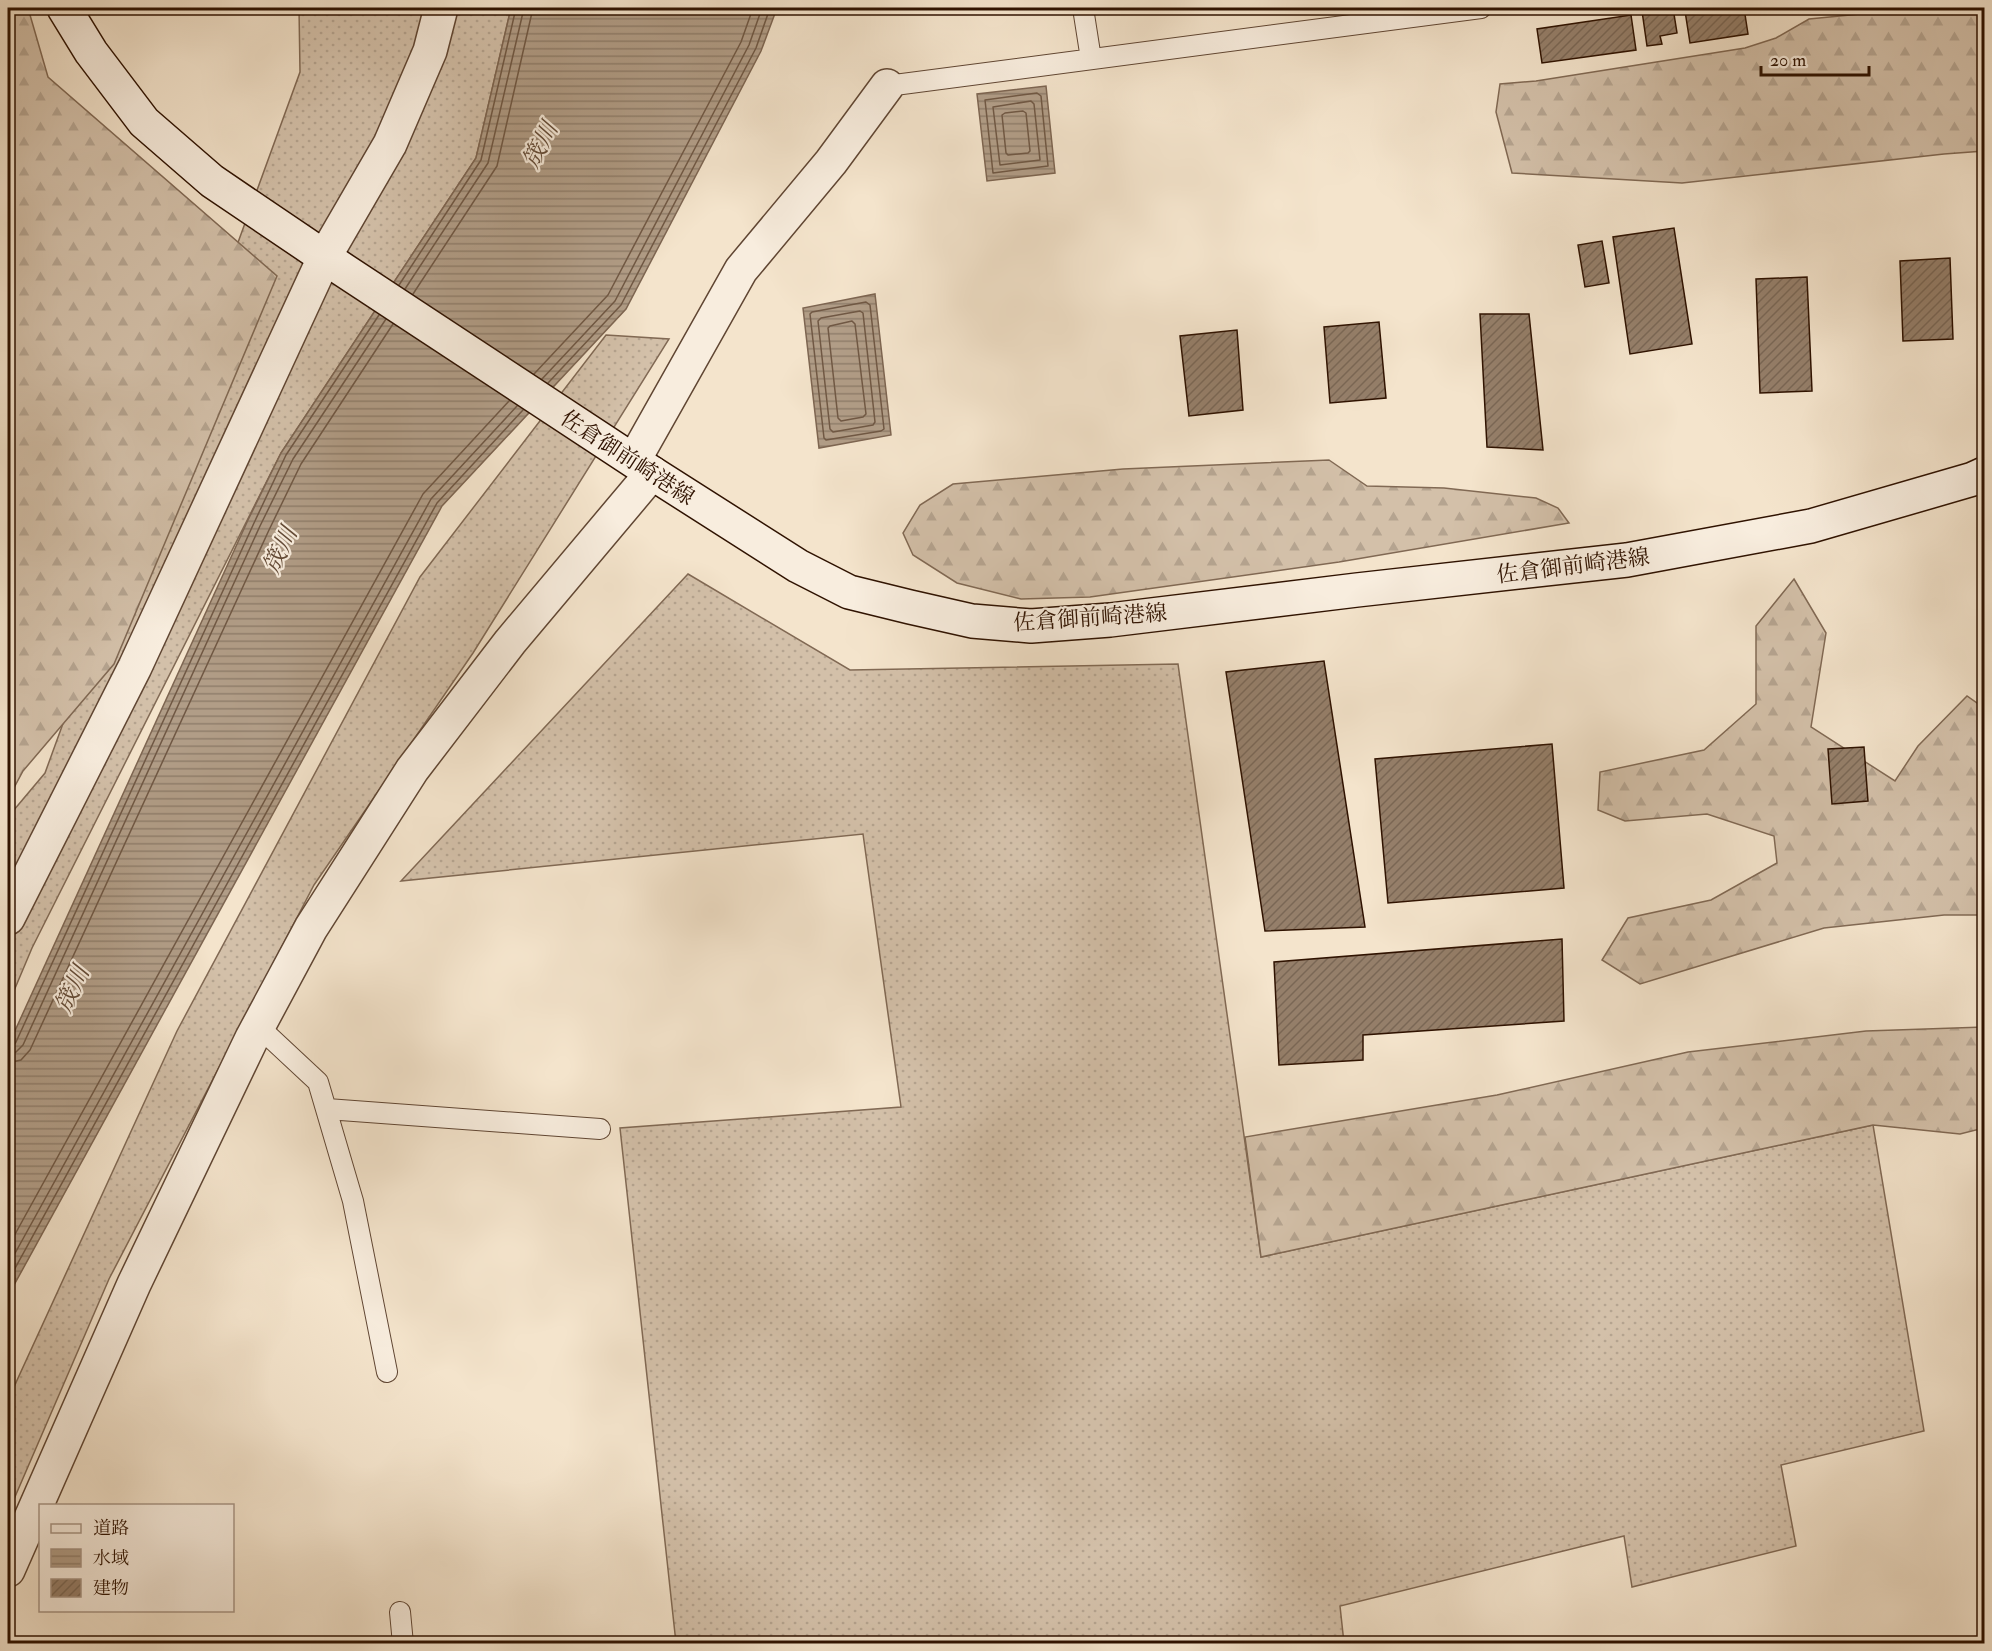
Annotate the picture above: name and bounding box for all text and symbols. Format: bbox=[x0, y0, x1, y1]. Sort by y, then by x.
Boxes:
scale bar bbox=[1761, 39, 1869, 77]
text: 20 m bbox=[1770, 49, 1806, 72]
water label: 筬川 bbox=[516, 114, 567, 174]
street label: 佐倉御前崎港線 bbox=[555, 404, 700, 512]
water label: 筬川 bbox=[256, 519, 306, 579]
street label: 佐倉御前崎港線 bbox=[1495, 543, 1651, 589]
street label: 佐倉御前崎港線 bbox=[1012, 599, 1168, 637]
water label: 筬川 bbox=[48, 958, 98, 1018]
legend bbox=[39, 1504, 234, 1612]
text: 道路 bbox=[93, 1517, 129, 1540]
text: 水域 bbox=[93, 1547, 129, 1570]
text: 建物 bbox=[93, 1577, 129, 1600]

